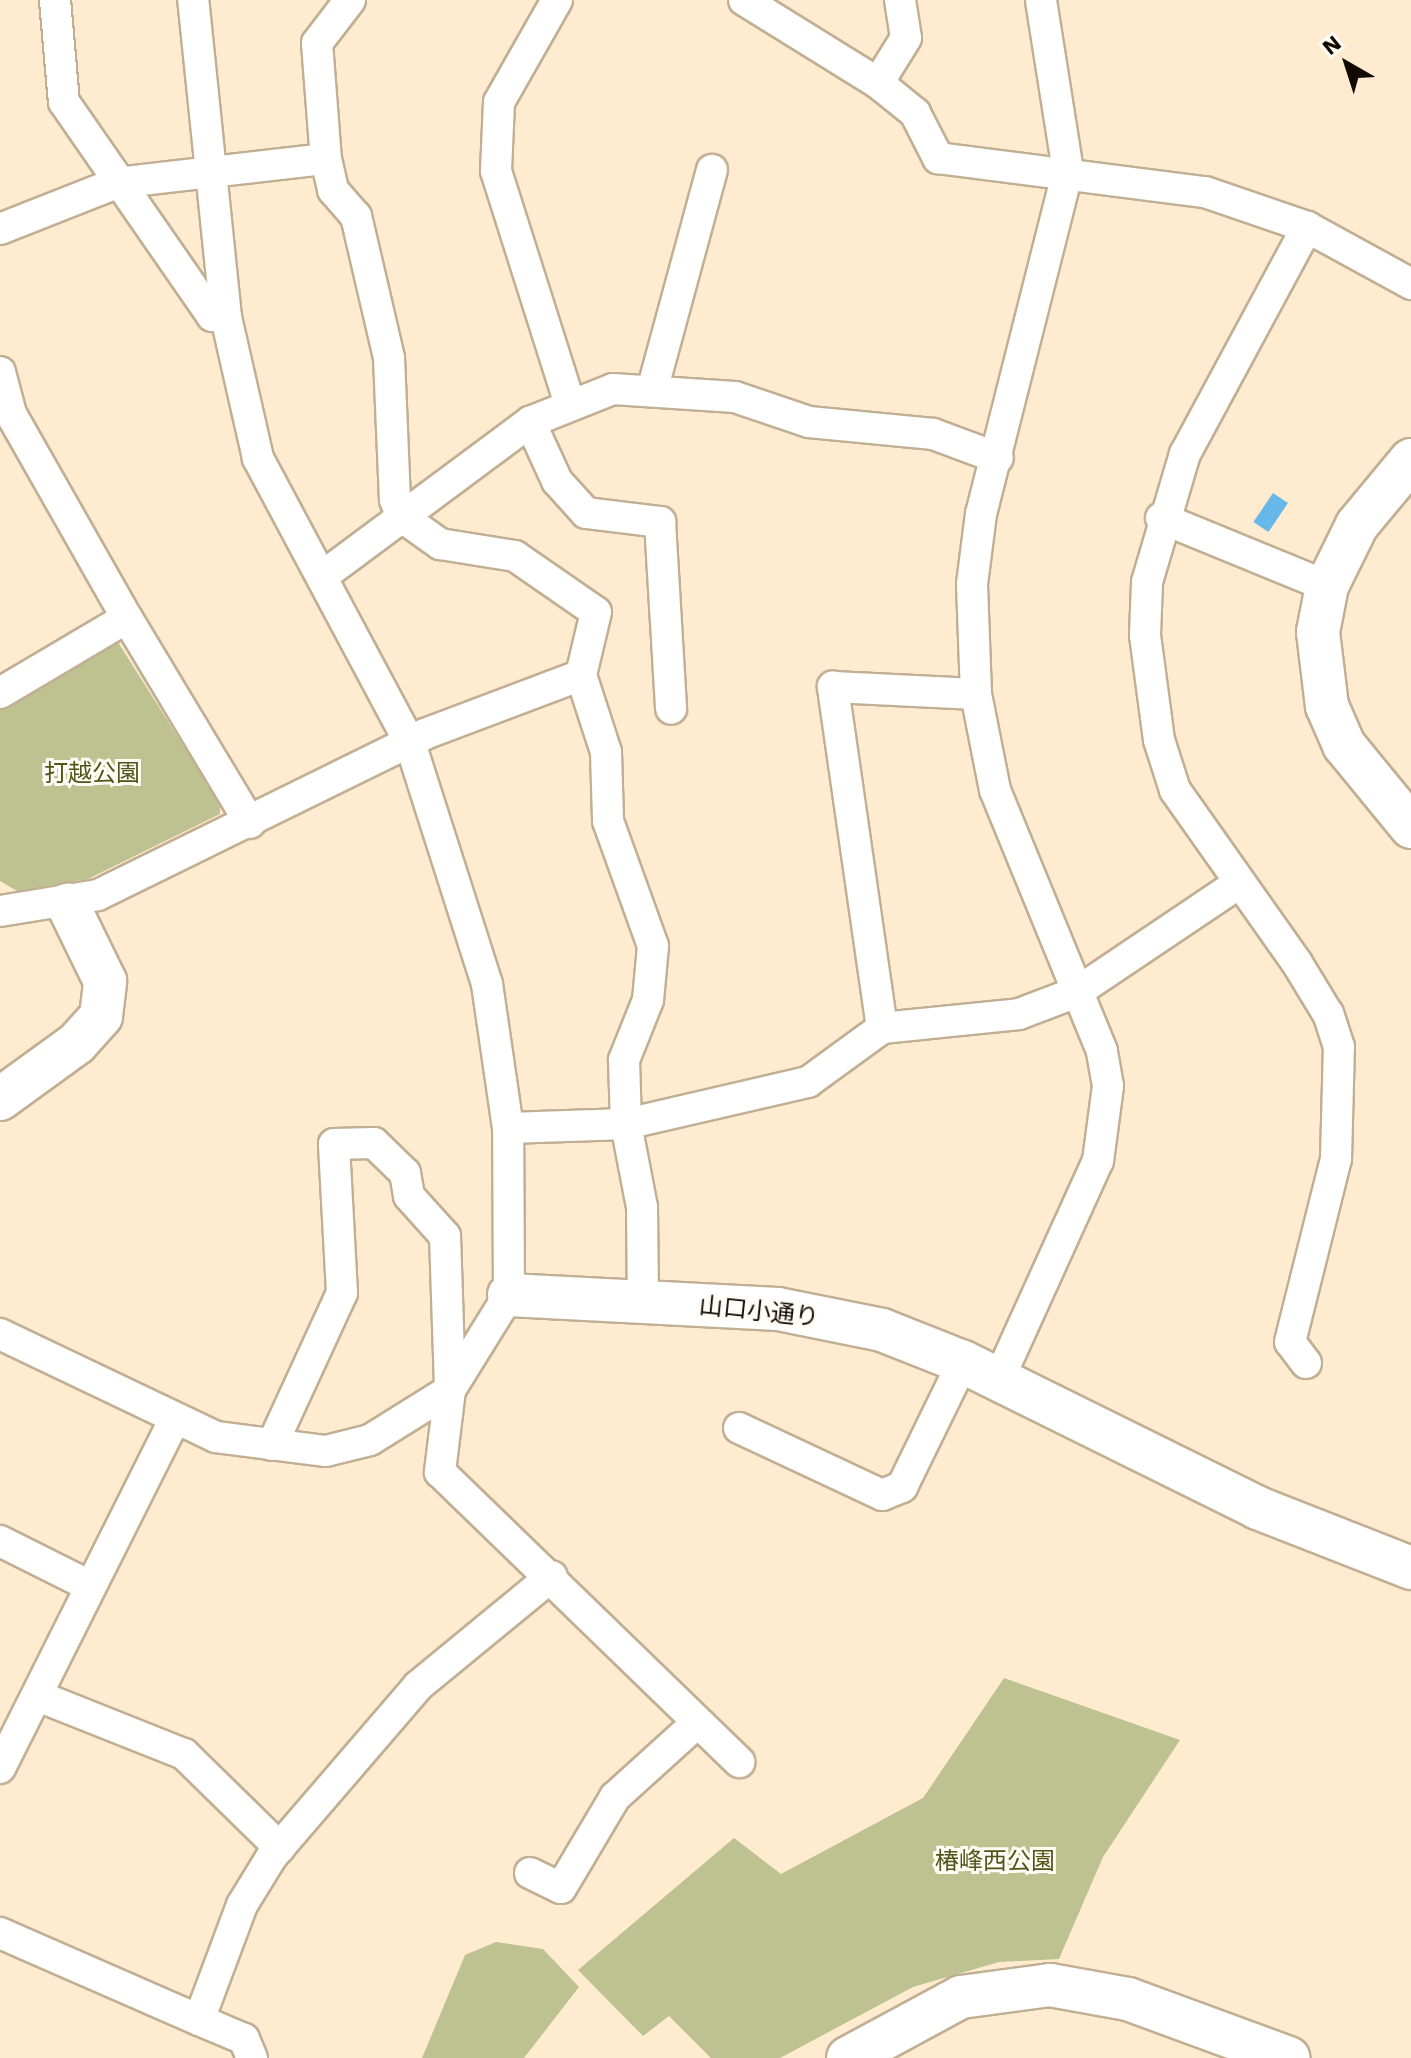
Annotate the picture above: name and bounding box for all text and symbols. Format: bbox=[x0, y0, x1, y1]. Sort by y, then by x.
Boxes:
north arrow bbox=[1307, 24, 1387, 104]
text: N bbox=[1317, 30, 1346, 60]
park label: 打越公園 bbox=[44, 760, 140, 788]
street label: 山口小通り bbox=[698, 1291, 820, 1333]
park label: 椿峰西公園 bbox=[935, 1848, 1055, 1876]

